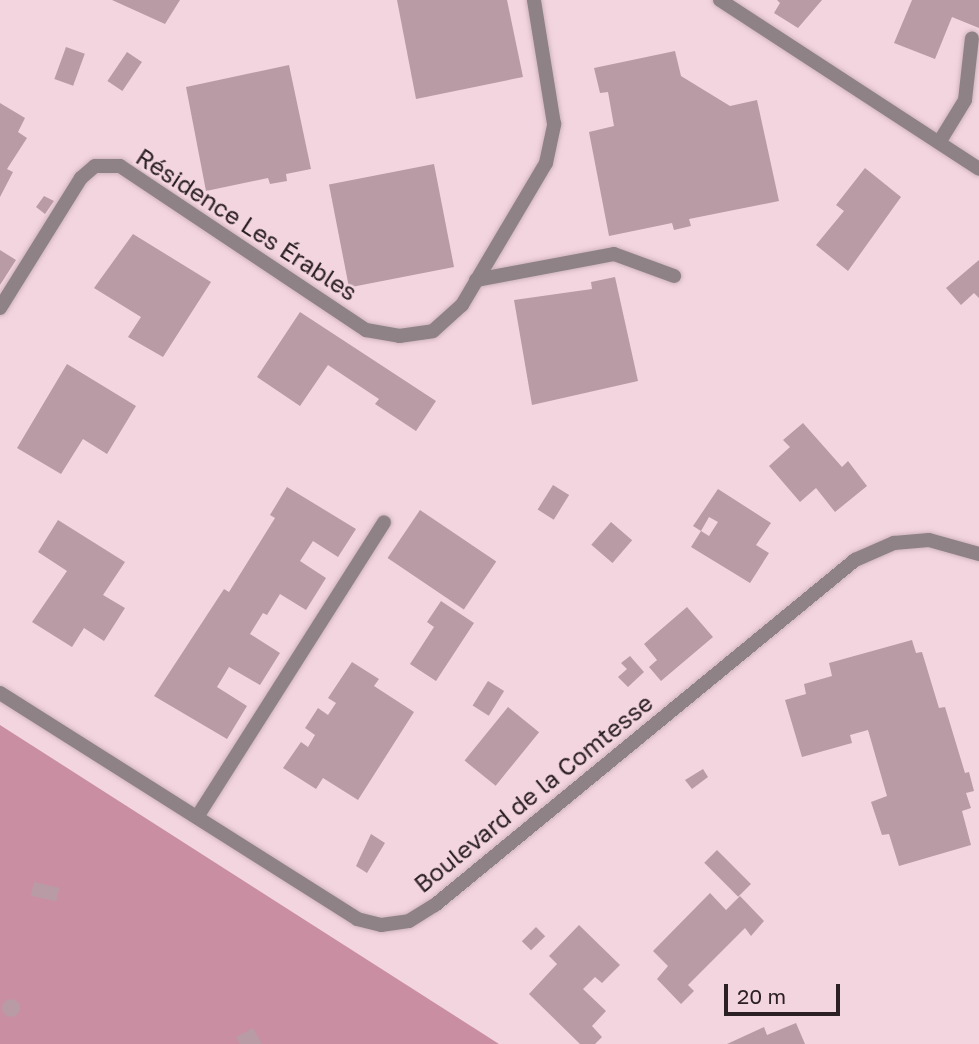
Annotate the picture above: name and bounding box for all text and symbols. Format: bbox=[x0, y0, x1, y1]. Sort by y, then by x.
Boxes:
street label: Résidence Les Érables bbox=[131, 142, 363, 306]
street label: Boulevard de la Comtesse bbox=[408, 688, 658, 898]
scale bar bbox=[727, 970, 842, 1014]
text: 20 m bbox=[737, 983, 786, 1009]

